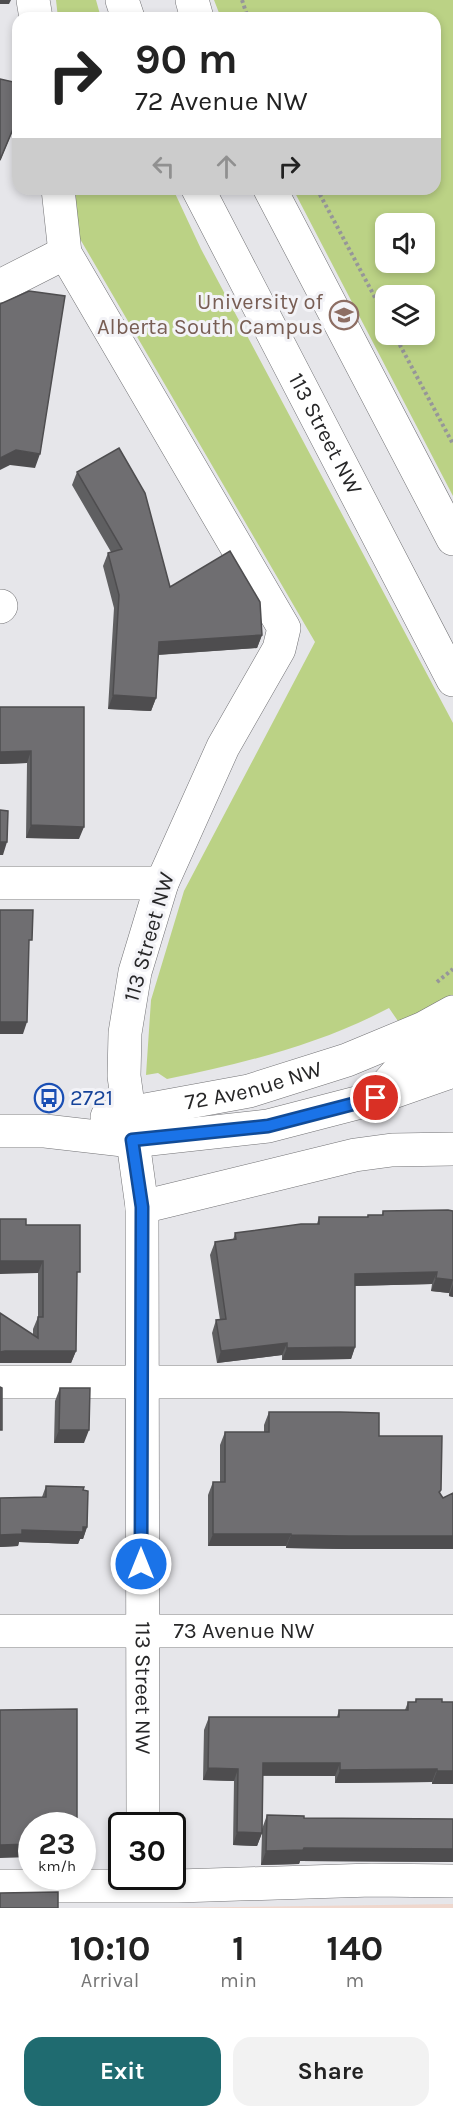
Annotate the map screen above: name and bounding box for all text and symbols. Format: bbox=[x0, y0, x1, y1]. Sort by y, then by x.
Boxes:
text: 90 m bbox=[135, 34, 238, 84]
icon: right bbox=[36, 36, 114, 114]
text: 72 Avenue NW bbox=[135, 85, 308, 117]
icon: left bbox=[147, 150, 180, 183]
icon: ahead bbox=[210, 150, 243, 183]
icon: right bbox=[273, 150, 306, 183]
map controls bbox=[375, 213, 435, 345]
button: sound bbox=[375, 213, 435, 273]
button: layers bbox=[375, 285, 435, 345]
place label: University of Alberta South Campus bbox=[97, 289, 323, 340]
school or university icon: University of Alberta South Campus bbox=[328, 299, 360, 331]
street label: 113 Street NW bbox=[283, 369, 368, 499]
street label: 113 Street NW bbox=[118, 869, 180, 1005]
street label: 72 Avenue NW bbox=[183, 1056, 326, 1115]
pin bbox=[350, 1072, 401, 1123]
icon: arrive bbox=[359, 1081, 392, 1114]
bus stop icon: 2721 bbox=[33, 1082, 65, 1114]
place label: 2721 bbox=[70, 1085, 113, 1111]
position arrow bbox=[109, 1532, 173, 1596]
street label: 73 Avenue NW bbox=[174, 1618, 315, 1644]
street label: 113 Street NW bbox=[130, 1621, 156, 1755]
speed limit sign: 30 bbox=[108, 1812, 186, 1890]
text: 23 bbox=[39, 1826, 75, 1862]
text: km/h bbox=[38, 1857, 76, 1875]
text: 10:10 bbox=[70, 1927, 150, 1969]
text: 1 bbox=[232, 1927, 245, 1969]
text: 140 bbox=[326, 1927, 383, 1969]
text: Arrival bbox=[81, 1969, 139, 1992]
text: min bbox=[220, 1969, 257, 1992]
text: m bbox=[346, 1969, 364, 1992]
button: Exit bbox=[24, 2037, 221, 2106]
button: Share bbox=[233, 2037, 429, 2106]

